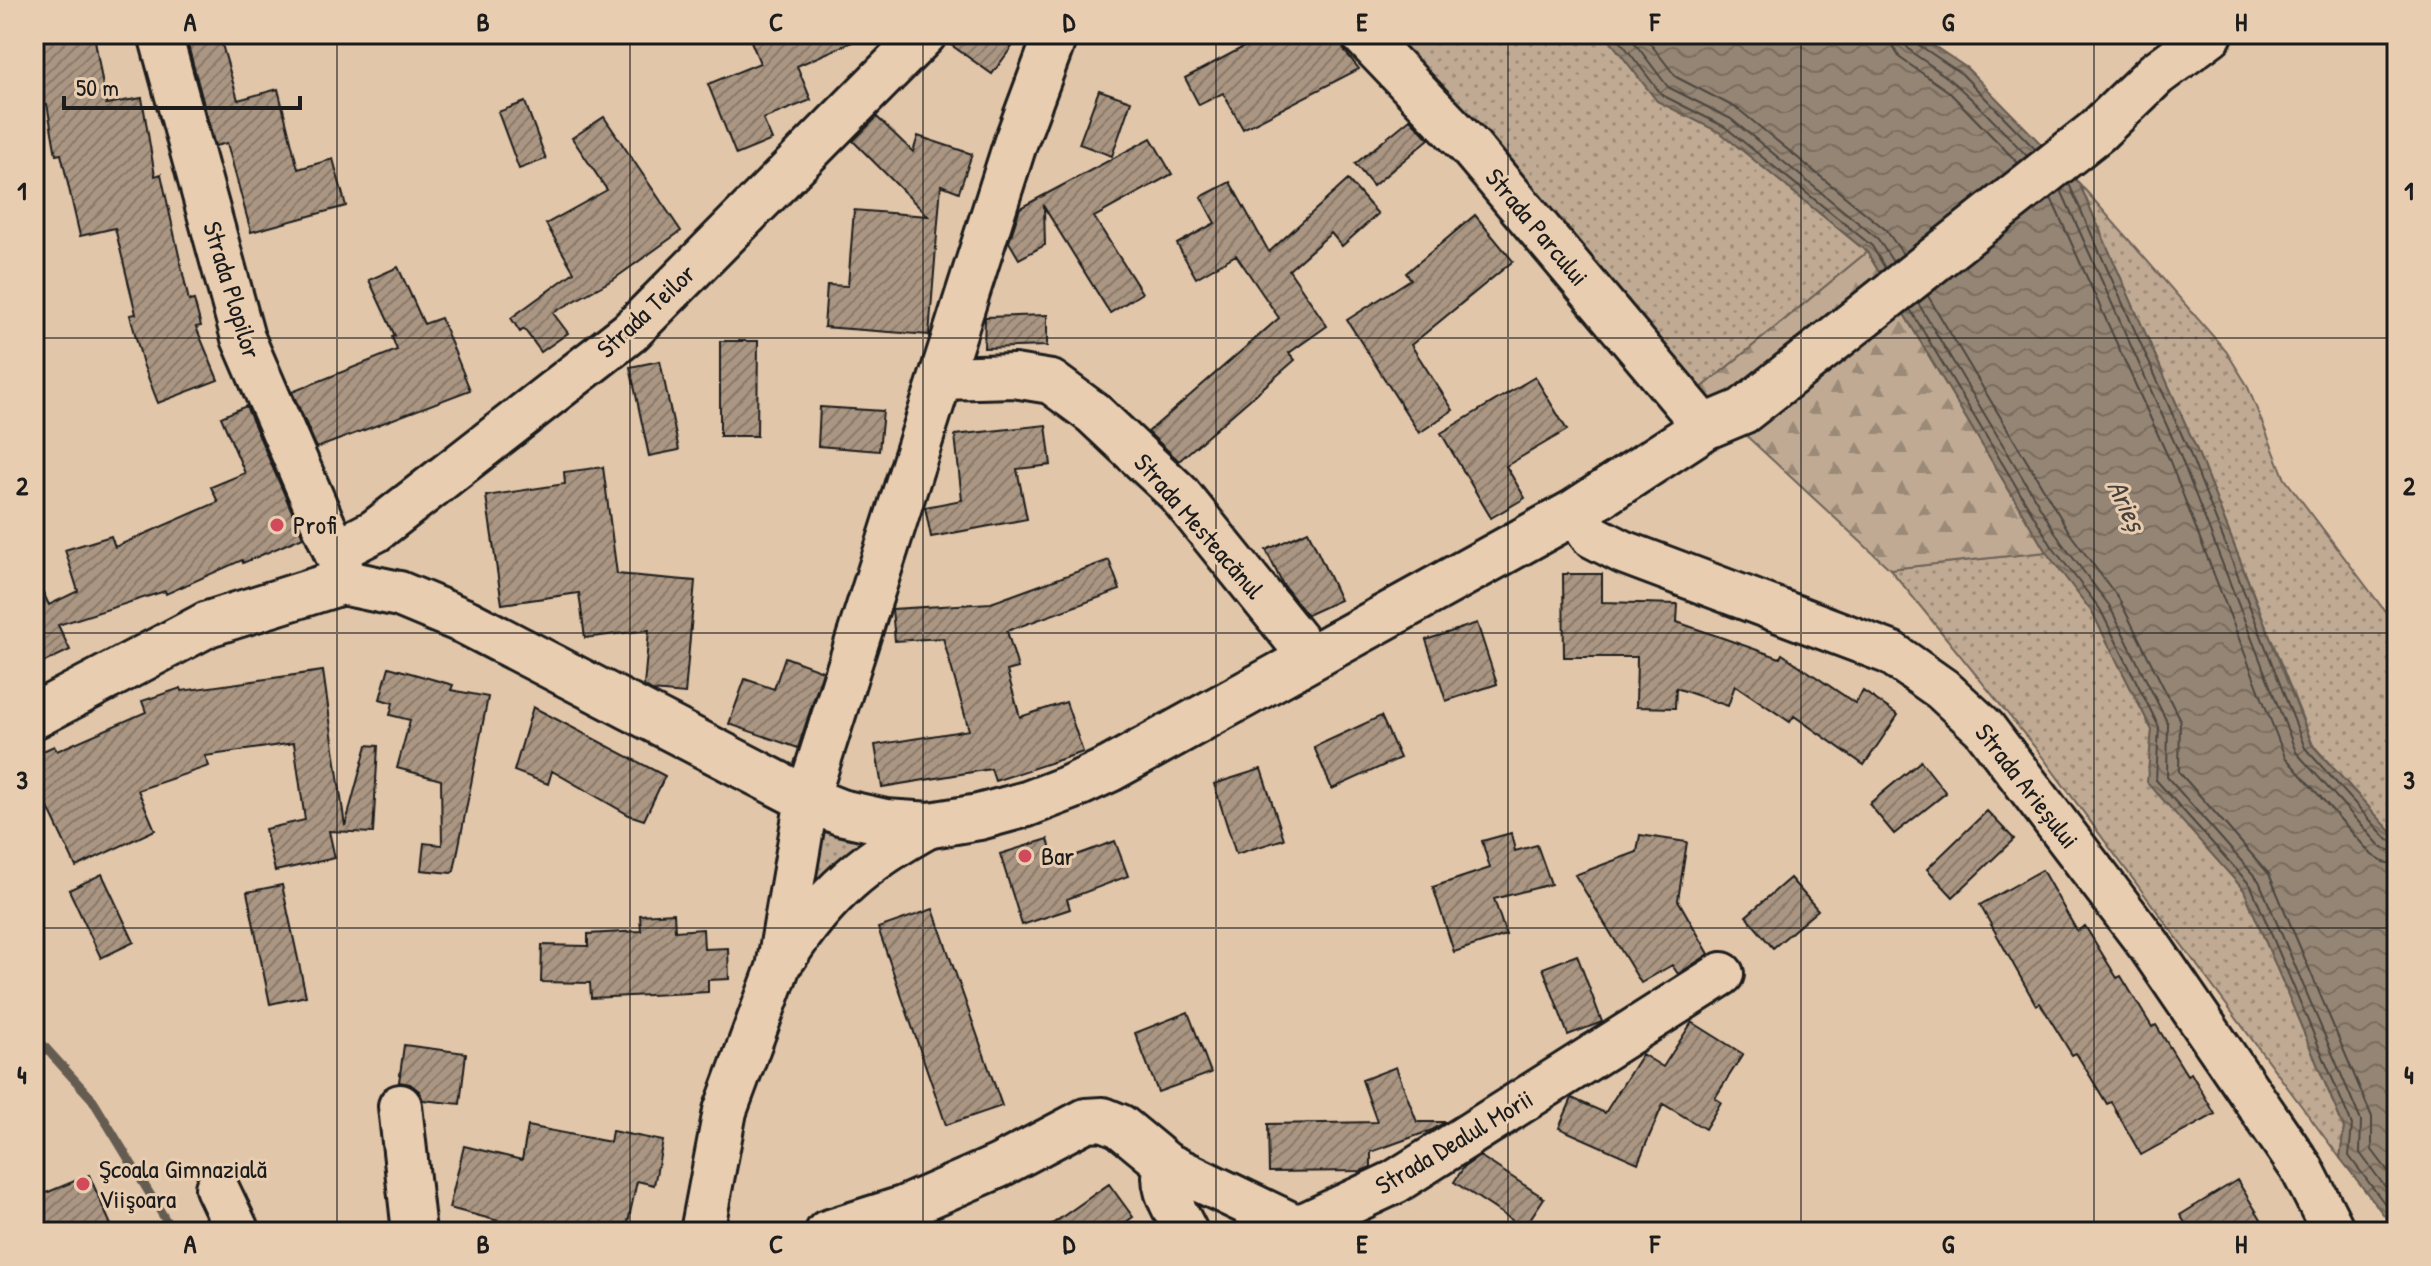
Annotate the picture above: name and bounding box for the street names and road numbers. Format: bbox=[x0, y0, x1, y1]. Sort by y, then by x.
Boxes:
street label: Strada Parcului bbox=[1478, 160, 1597, 293]
street label: Strada Plopilor bbox=[195, 217, 270, 363]
street label: Strada Teilor bbox=[589, 256, 703, 365]
street label: Strada Mesteacănul bbox=[1126, 445, 1272, 606]
street label: Strada Arieșului bbox=[1967, 716, 2087, 855]
street label: Strada Dealul Morii bbox=[1368, 1081, 1539, 1202]

